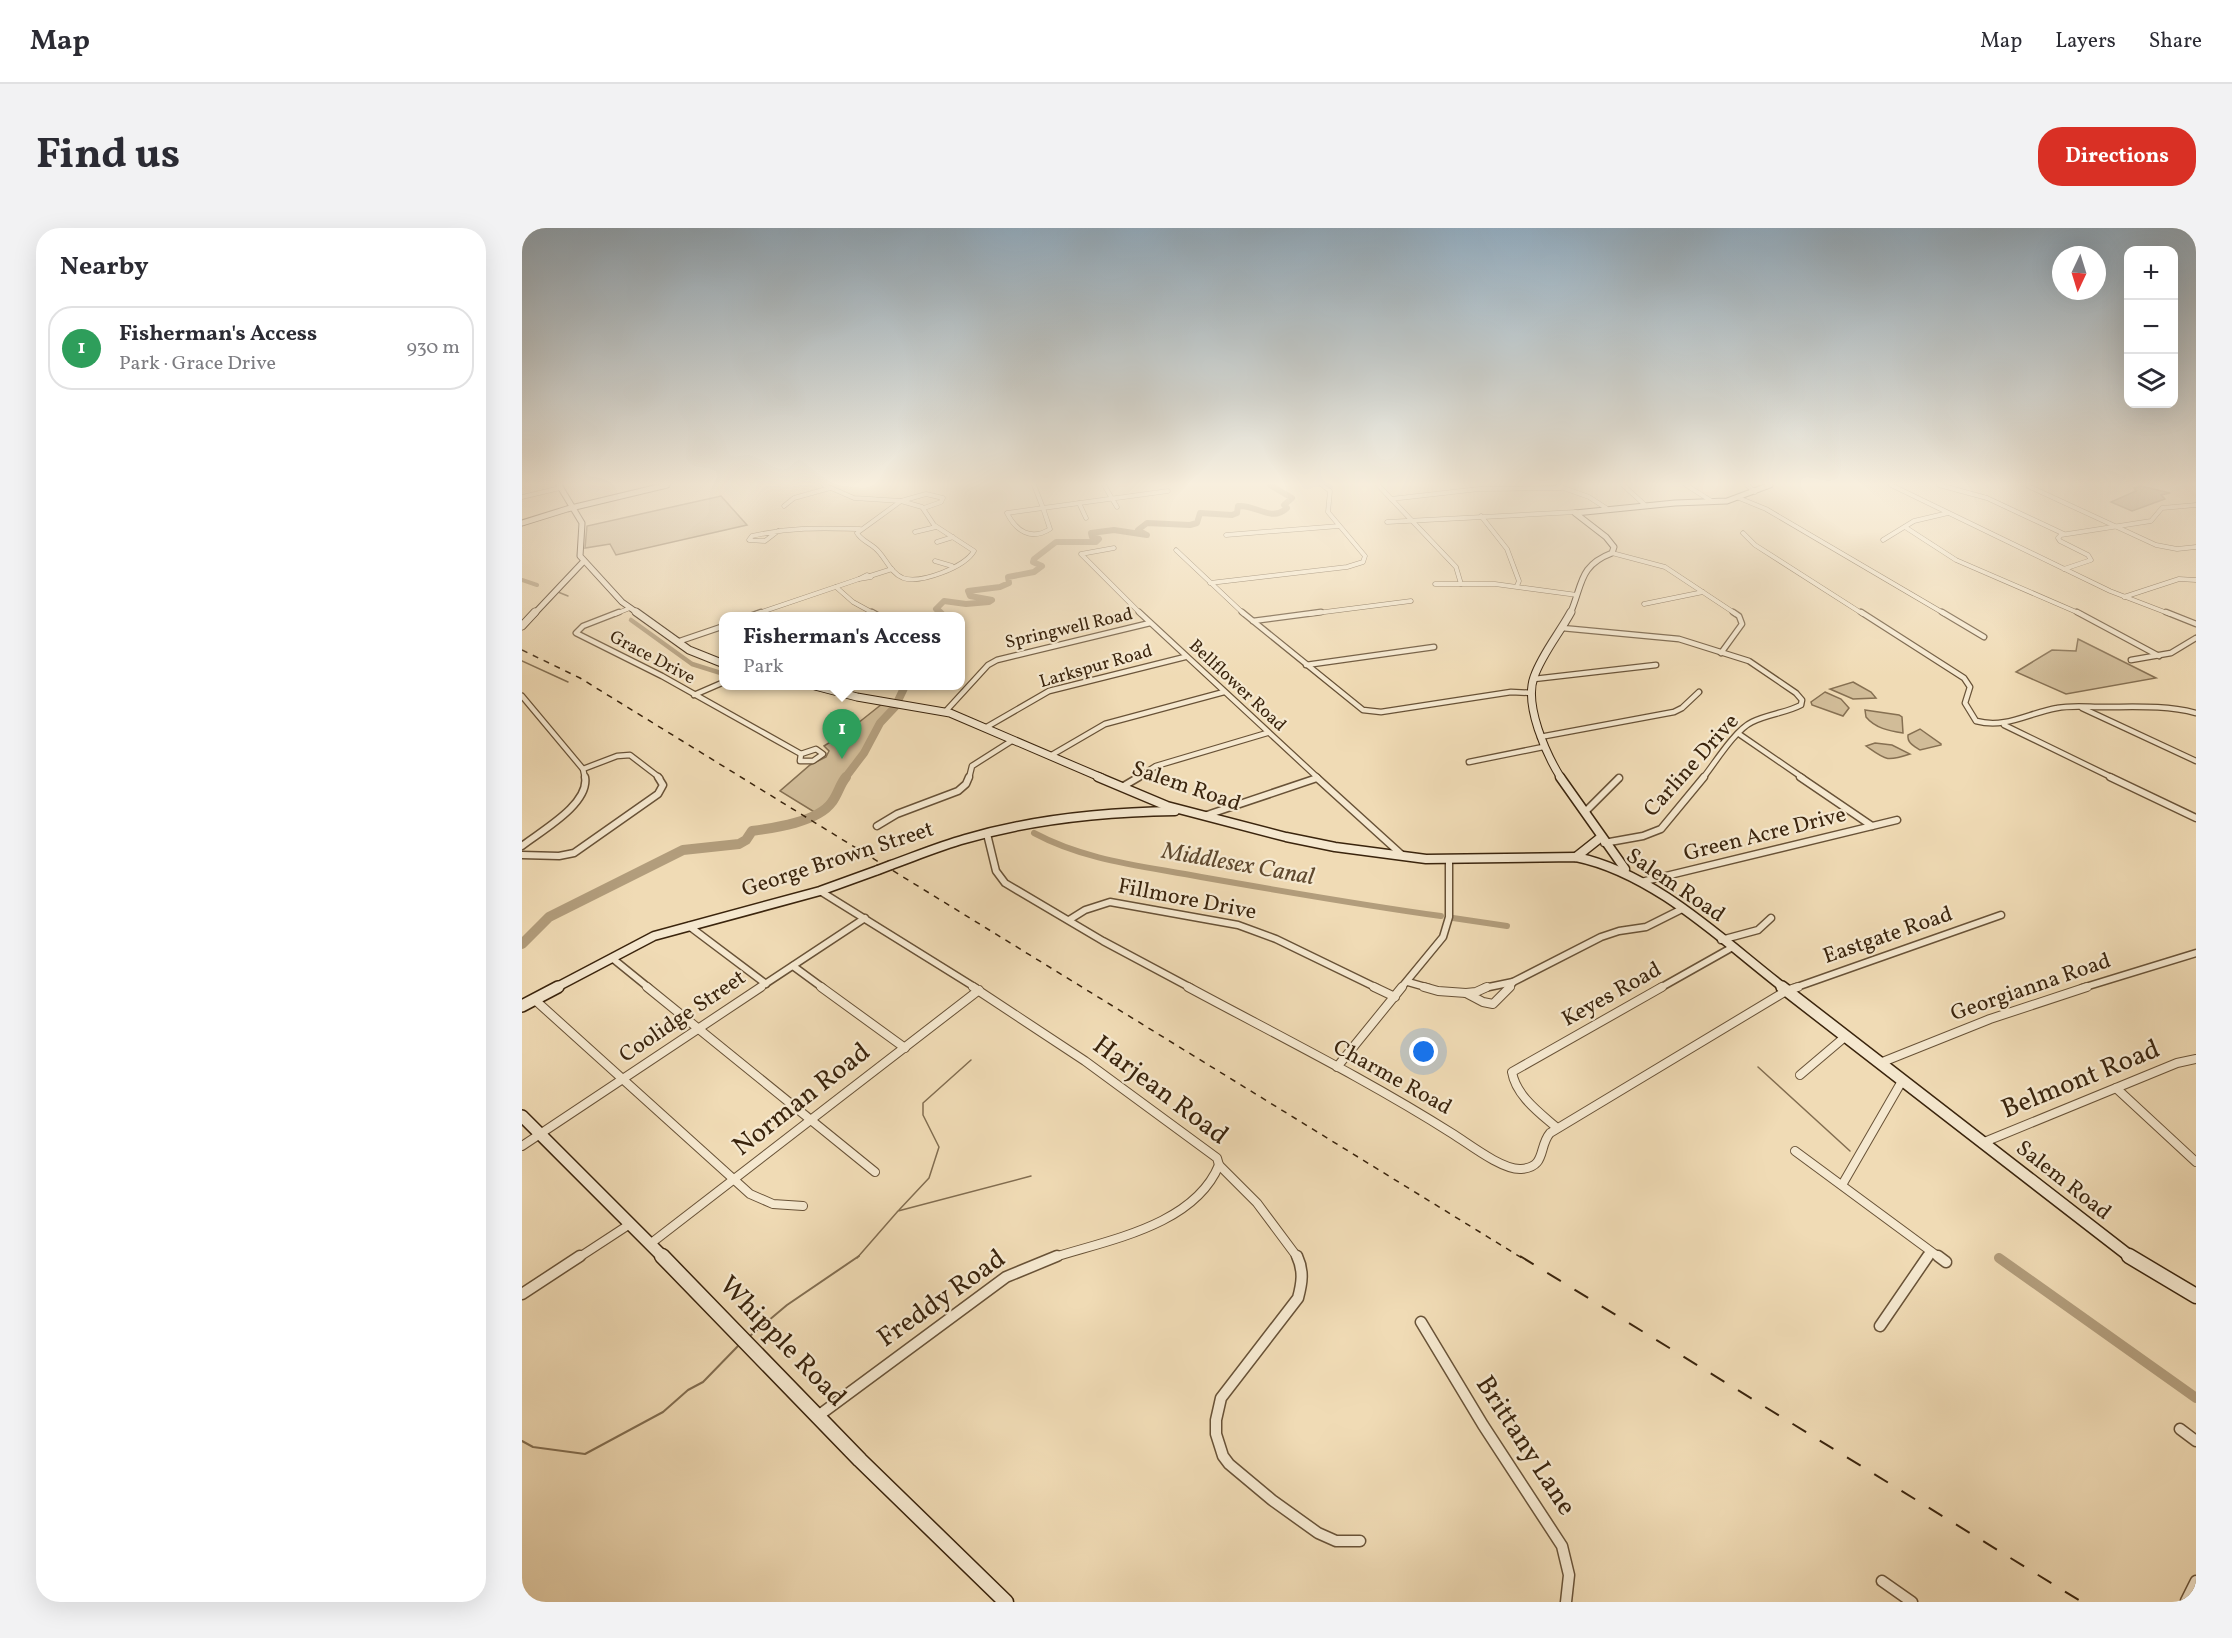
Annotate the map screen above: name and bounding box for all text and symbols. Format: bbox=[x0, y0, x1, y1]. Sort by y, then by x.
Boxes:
text: Map bbox=[30, 22, 90, 61]
text: Map bbox=[1980, 27, 2022, 56]
text: Layers bbox=[2055, 27, 2116, 56]
text: Share bbox=[2149, 27, 2202, 56]
text: Find us bbox=[36, 127, 180, 186]
button: Directions bbox=[2038, 127, 2196, 186]
north arrow bbox=[2052, 246, 2106, 300]
map controls bbox=[2124, 246, 2178, 408]
button: + bbox=[2124, 246, 2178, 300]
text: Nearby bbox=[60, 249, 149, 285]
button: − bbox=[2124, 300, 2178, 354]
text: Fisherman's Access bbox=[119, 319, 317, 350]
text: 1 bbox=[77, 334, 86, 362]
text: 930 m bbox=[406, 334, 460, 362]
text: Park · Grace Drive bbox=[119, 350, 276, 378]
button: layers bbox=[2124, 354, 2178, 408]
street label: Springwell Road bbox=[1003, 602, 1135, 656]
popup bbox=[719, 612, 965, 690]
text: Fisherman's Access bbox=[743, 622, 941, 653]
street label: Grace Drive bbox=[605, 625, 699, 691]
street label: Bellflower Road bbox=[1183, 634, 1291, 738]
street label: Larkspur Road bbox=[1037, 639, 1155, 695]
text: Park bbox=[743, 653, 784, 681]
street label: Carline Drive bbox=[1637, 708, 1747, 824]
pin: 1 bbox=[822, 710, 862, 759]
street label: Salem Road bbox=[1127, 754, 1245, 820]
street label: Green Acre Drive bbox=[1681, 800, 1849, 870]
street label: George Brown Street bbox=[738, 814, 938, 906]
water label: Middlesex Canal bbox=[1158, 835, 1317, 895]
street label: Salem Road bbox=[1619, 841, 1731, 931]
street label: Fillmore Drive bbox=[1115, 871, 1259, 929]
street label: Eastgate Road bbox=[1819, 899, 1957, 973]
street label: Georgianna Road bbox=[1947, 946, 2115, 1030]
street label: Keyes Road bbox=[1556, 955, 1668, 1035]
street label: Coolidge Street bbox=[613, 963, 753, 1071]
street label: Harjean Road bbox=[1084, 1027, 1236, 1155]
street label: Belmont Road bbox=[1996, 1031, 2166, 1129]
street label: Charme Road bbox=[1327, 1033, 1457, 1123]
street label: Norman Road bbox=[725, 1034, 879, 1166]
your location bbox=[1409, 1037, 1438, 1066]
street label: Salem Road bbox=[2009, 1134, 2117, 1228]
street label: Freddy Road bbox=[870, 1241, 1014, 1357]
street label: Whipple Road bbox=[710, 1268, 854, 1416]
street label: Brittany Lane bbox=[1465, 1369, 1585, 1523]

